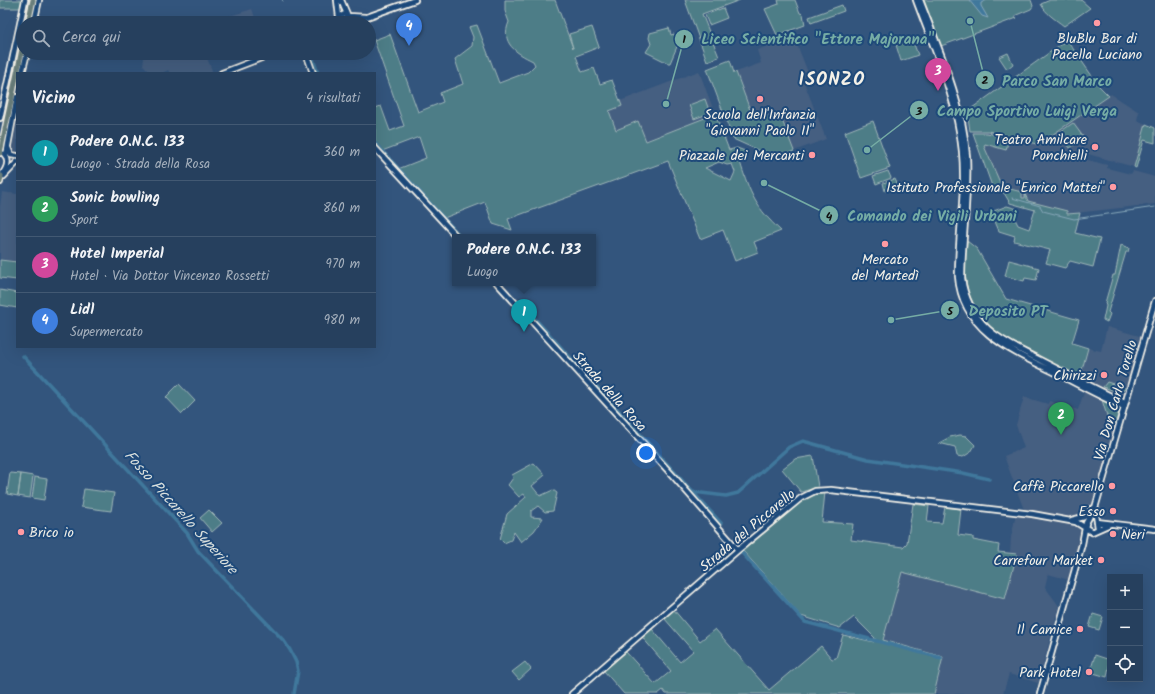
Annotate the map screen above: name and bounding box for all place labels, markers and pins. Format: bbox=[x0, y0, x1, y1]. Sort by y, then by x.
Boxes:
pin: 4 bbox=[396, 13, 422, 46]
marker: BluBlu Bar di Pacella Luciano bbox=[1092, 18, 1102, 28]
callout: Liceo Scientifico "Ettore Majorana" bbox=[674, 25, 943, 52]
place label: BluBlu Bar di Pacella Luciano bbox=[1052, 28, 1142, 66]
pin: 3 bbox=[925, 58, 951, 91]
callout: Parco San Marco bbox=[975, 67, 1120, 94]
marker: Scuola dell'Infanzia "Giovanni Paolo II" bbox=[755, 94, 765, 104]
callout: Campo Sportivo Luigi Verga bbox=[909, 97, 1125, 124]
place label: Scuola dell'Infanzia "Giovanni Paolo II" bbox=[704, 104, 816, 142]
place label: Teatro Amilcare Ponchielli bbox=[994, 129, 1088, 167]
marker: Teatro Amilcare Ponchielli bbox=[1090, 142, 1100, 152]
place label: Piazzale dei Mercanti bbox=[679, 145, 805, 167]
marker: Piazzale dei Mercanti bbox=[807, 150, 817, 160]
place label: Istituto Professionale "Enrico Mattei" bbox=[886, 177, 1105, 199]
marker: Istituto Professionale "Enrico Mattei" bbox=[1108, 182, 1118, 192]
callout: Comando dei Vigili Urbani bbox=[819, 202, 1024, 229]
marker: Mercato del Martedì bbox=[880, 239, 890, 249]
place label: Mercato del Martedì bbox=[852, 249, 919, 287]
callout: Deposito PT bbox=[940, 297, 1055, 324]
pin: 1 bbox=[511, 299, 537, 332]
place label: Chirizzi bbox=[1053, 365, 1097, 387]
marker: Chirizzi bbox=[1099, 370, 1109, 380]
pin: 2 bbox=[1048, 402, 1074, 435]
place label: Caffè Piccarello bbox=[1013, 476, 1104, 498]
marker: Caffè Piccarello bbox=[1107, 481, 1117, 491]
place label: Esso bbox=[1079, 501, 1105, 523]
marker: Esso bbox=[1108, 506, 1118, 516]
place label: Brico io bbox=[29, 522, 74, 544]
place label: Neri bbox=[1121, 524, 1145, 546]
marker: Brico io bbox=[16, 527, 26, 537]
marker: Neri bbox=[1108, 529, 1118, 539]
place label: Carrefour Market bbox=[993, 550, 1094, 572]
marker: Carrefour Market bbox=[1096, 555, 1106, 565]
place label: Il Camice bbox=[1017, 619, 1073, 641]
marker: Il Camice bbox=[1075, 624, 1085, 634]
place label: Park Hotel bbox=[1019, 662, 1082, 684]
marker: Park Hotel bbox=[1084, 667, 1094, 677]

